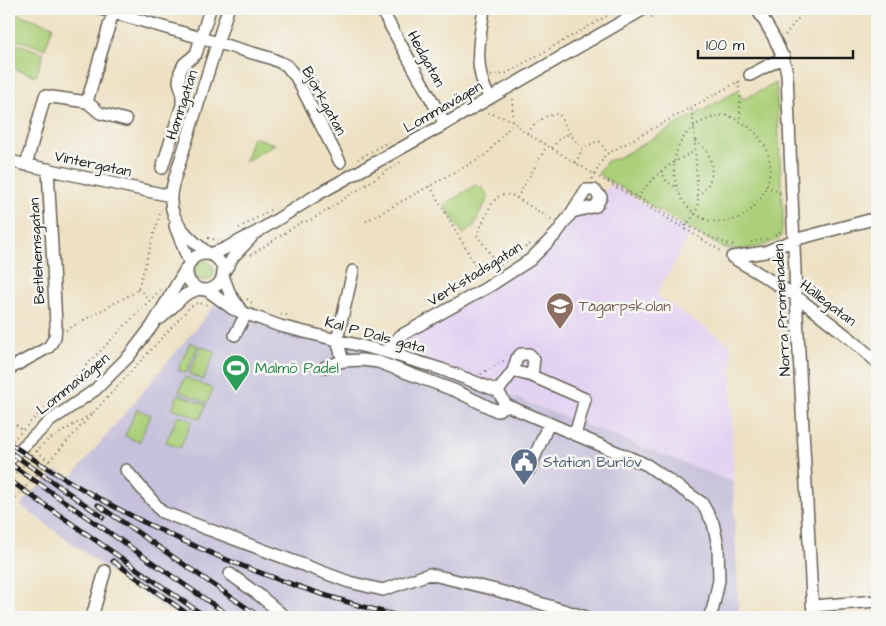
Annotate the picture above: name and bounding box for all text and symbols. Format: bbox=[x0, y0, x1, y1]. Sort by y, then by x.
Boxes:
street label: Hedgatan bbox=[401, 27, 450, 92]
scale bar bbox=[698, 28, 854, 60]
text: 100 m bbox=[706, 35, 745, 56]
street label: Björkgatan bbox=[296, 63, 352, 140]
street label: Hamngatan bbox=[161, 67, 204, 143]
street label: Lommavägen bbox=[399, 76, 488, 139]
street label: Vintergatan bbox=[52, 146, 134, 183]
street label: Betlehemsgatan bbox=[24, 197, 51, 305]
street label: Verkstadsgatan bbox=[424, 236, 527, 312]
street label: Norra Promenaden bbox=[768, 243, 796, 377]
street label: Hällegatan bbox=[795, 275, 861, 332]
school or university icon: Tågarpskolan bbox=[545, 291, 575, 330]
place label: Tågarpskolan bbox=[579, 296, 671, 318]
street label: Kal P Dals gata bbox=[322, 312, 428, 360]
street label: Lommavägen bbox=[32, 348, 115, 421]
sports icon: Malmö Padel bbox=[221, 353, 251, 392]
place label: Malmö Padel bbox=[255, 358, 339, 379]
public building icon: Station Burlöv bbox=[509, 447, 539, 486]
place label: Station Burlöv bbox=[543, 452, 642, 473]

